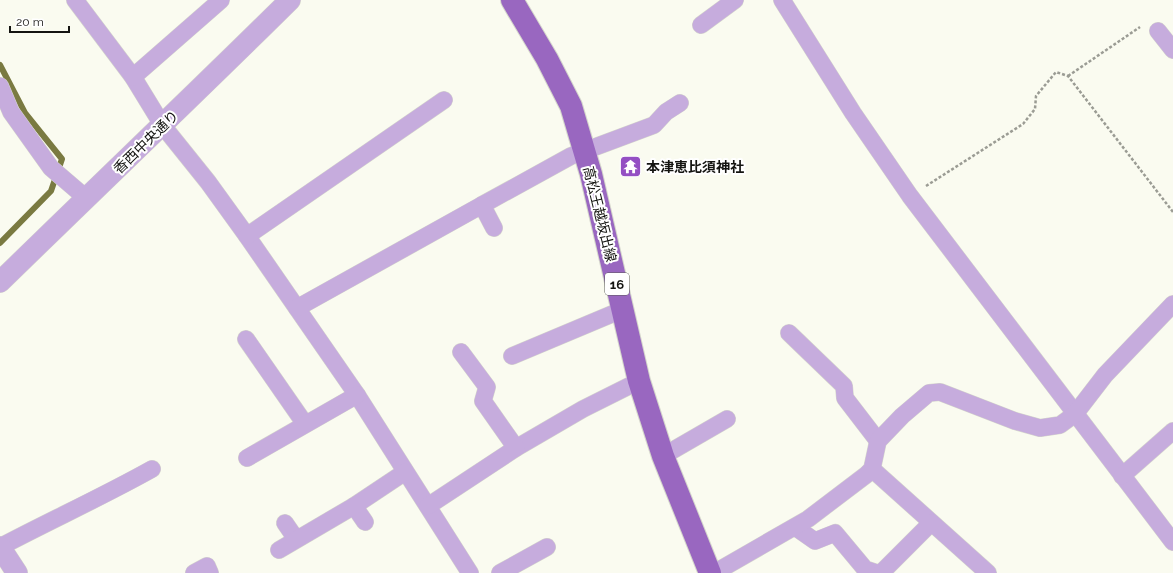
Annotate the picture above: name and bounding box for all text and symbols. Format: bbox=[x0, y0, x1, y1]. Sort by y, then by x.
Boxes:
scale bar bbox=[10, 8, 69, 34]
text: 20 m bbox=[16, 15, 44, 29]
street label: 香西中央通り bbox=[110, 107, 182, 177]
temple icon: 本津恵比須神社 bbox=[617, 154, 643, 180]
place label: 本津恵比須神社 bbox=[646, 159, 744, 175]
street label: 高松王越坂出線 bbox=[580, 165, 620, 263]
road number: 16 bbox=[605, 273, 629, 295]

